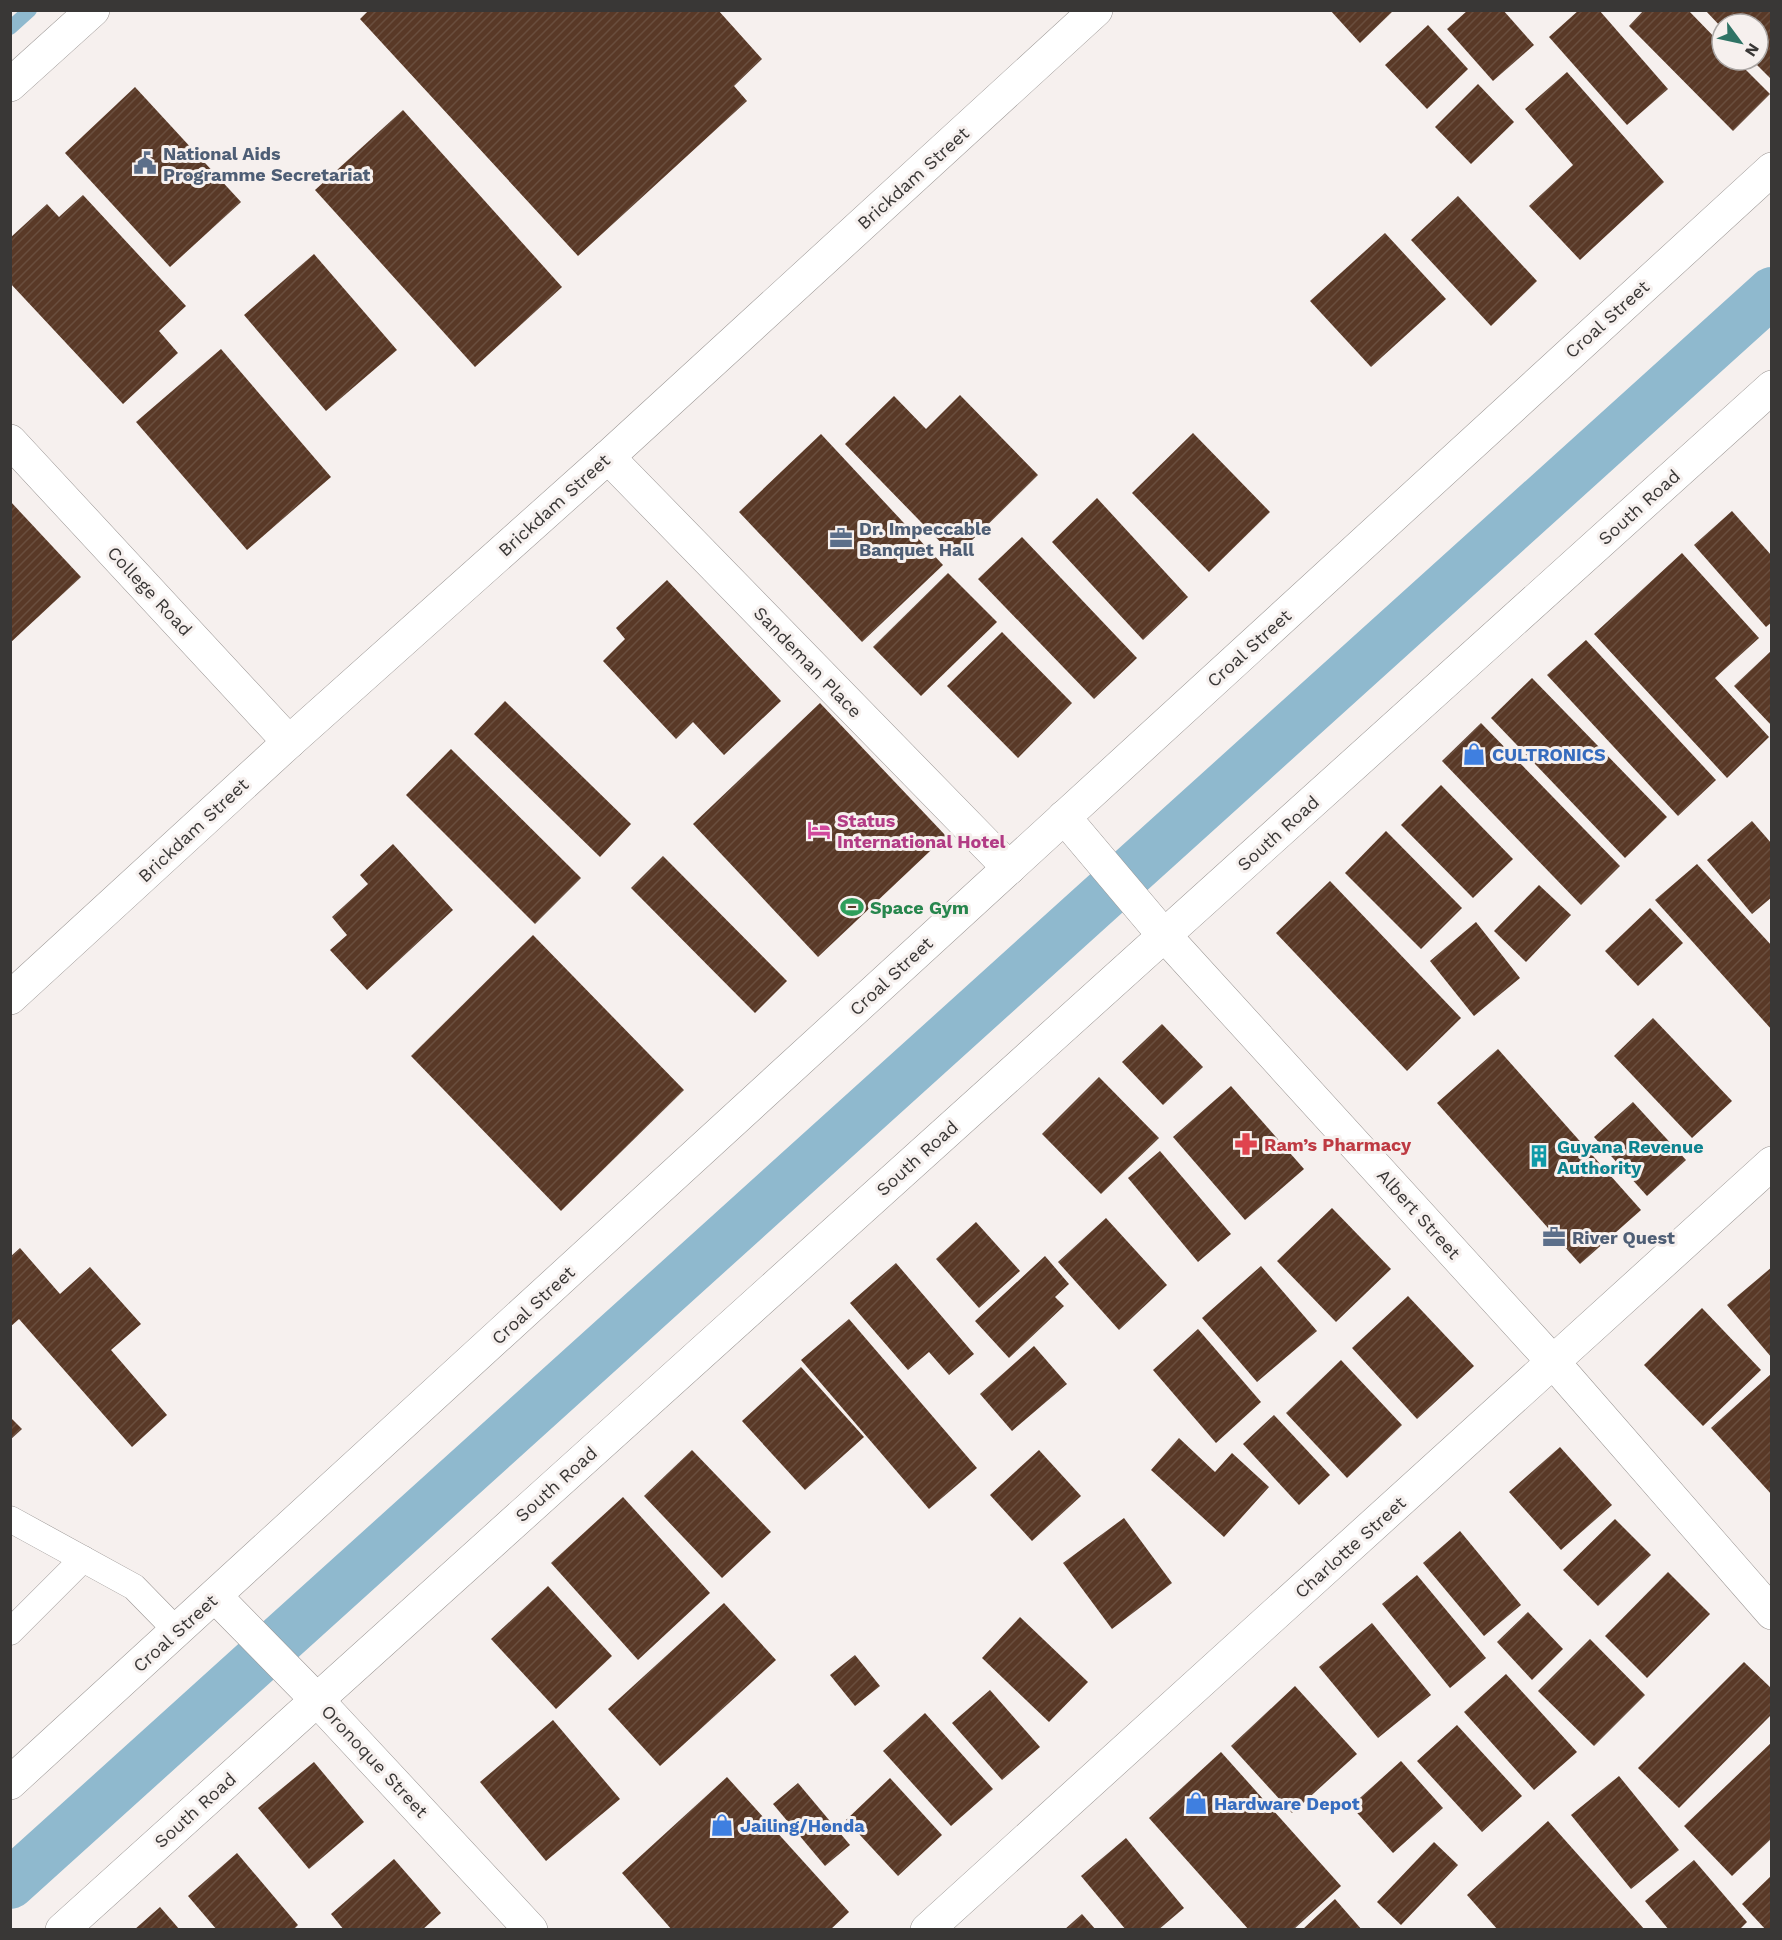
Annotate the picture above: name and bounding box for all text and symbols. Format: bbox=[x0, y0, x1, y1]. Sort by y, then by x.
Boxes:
north arrow bbox=[1710, 12, 1770, 72]
text: N bbox=[1741, 40, 1763, 60]
street label: Brickdam Street bbox=[853, 122, 973, 234]
place label: National Aids Programme Secretariat bbox=[163, 143, 371, 185]
public building icon: National Aids Programme Secretariat bbox=[132, 150, 158, 176]
street label: Croal Street bbox=[1561, 276, 1654, 362]
street label: Brickdam Street bbox=[494, 449, 614, 561]
street label: South Road bbox=[1594, 465, 1684, 549]
place label: Dr. Impeccable Banquet Hall bbox=[859, 518, 991, 560]
office icon: Dr. Impeccable Banquet Hall bbox=[828, 525, 854, 551]
street label: College Road bbox=[103, 542, 197, 640]
street label: Sandeman Place bbox=[750, 602, 866, 722]
street label: Croal Street bbox=[1203, 605, 1296, 691]
shop icon: CULTRONICS bbox=[1461, 741, 1487, 767]
place label: CULTRONICS bbox=[1492, 744, 1606, 765]
street label: Brickdam Street bbox=[134, 773, 253, 886]
street label: South Road bbox=[1233, 791, 1323, 875]
place label: Status International Hotel bbox=[837, 810, 1006, 852]
hotel icon: Status International Hotel bbox=[806, 817, 832, 843]
sports icon: Space Gym bbox=[839, 894, 865, 920]
place label: Space Gym bbox=[870, 897, 969, 918]
street label: Croal Street bbox=[845, 932, 937, 1020]
street label: South Road bbox=[872, 1116, 962, 1200]
pharmacy icon: Ram’s Pharmacy bbox=[1233, 1131, 1259, 1157]
place label: Ram’s Pharmacy bbox=[1264, 1134, 1412, 1155]
place label: Guyana Revenue Authority bbox=[1557, 1136, 1704, 1178]
building icon: Guyana Revenue Authority bbox=[1526, 1143, 1552, 1169]
street label: Albert Street bbox=[1373, 1165, 1465, 1264]
office icon: River Quest bbox=[1541, 1224, 1567, 1250]
place label: River Quest bbox=[1572, 1227, 1675, 1248]
street label: Croal Street bbox=[487, 1261, 579, 1349]
street label: South Road bbox=[511, 1442, 601, 1526]
street label: Charlotte Street bbox=[1290, 1491, 1410, 1602]
street label: Croal Street bbox=[129, 1590, 222, 1676]
street label: Oronoque Street bbox=[317, 1700, 433, 1822]
street label: South Road bbox=[150, 1768, 240, 1852]
shop icon: Hardware Depot bbox=[1183, 1790, 1209, 1816]
place label: Hardware Depot bbox=[1214, 1793, 1360, 1814]
shop icon: Jailing/Honda bbox=[709, 1812, 735, 1838]
place label: Jailing/Honda bbox=[740, 1815, 865, 1836]

